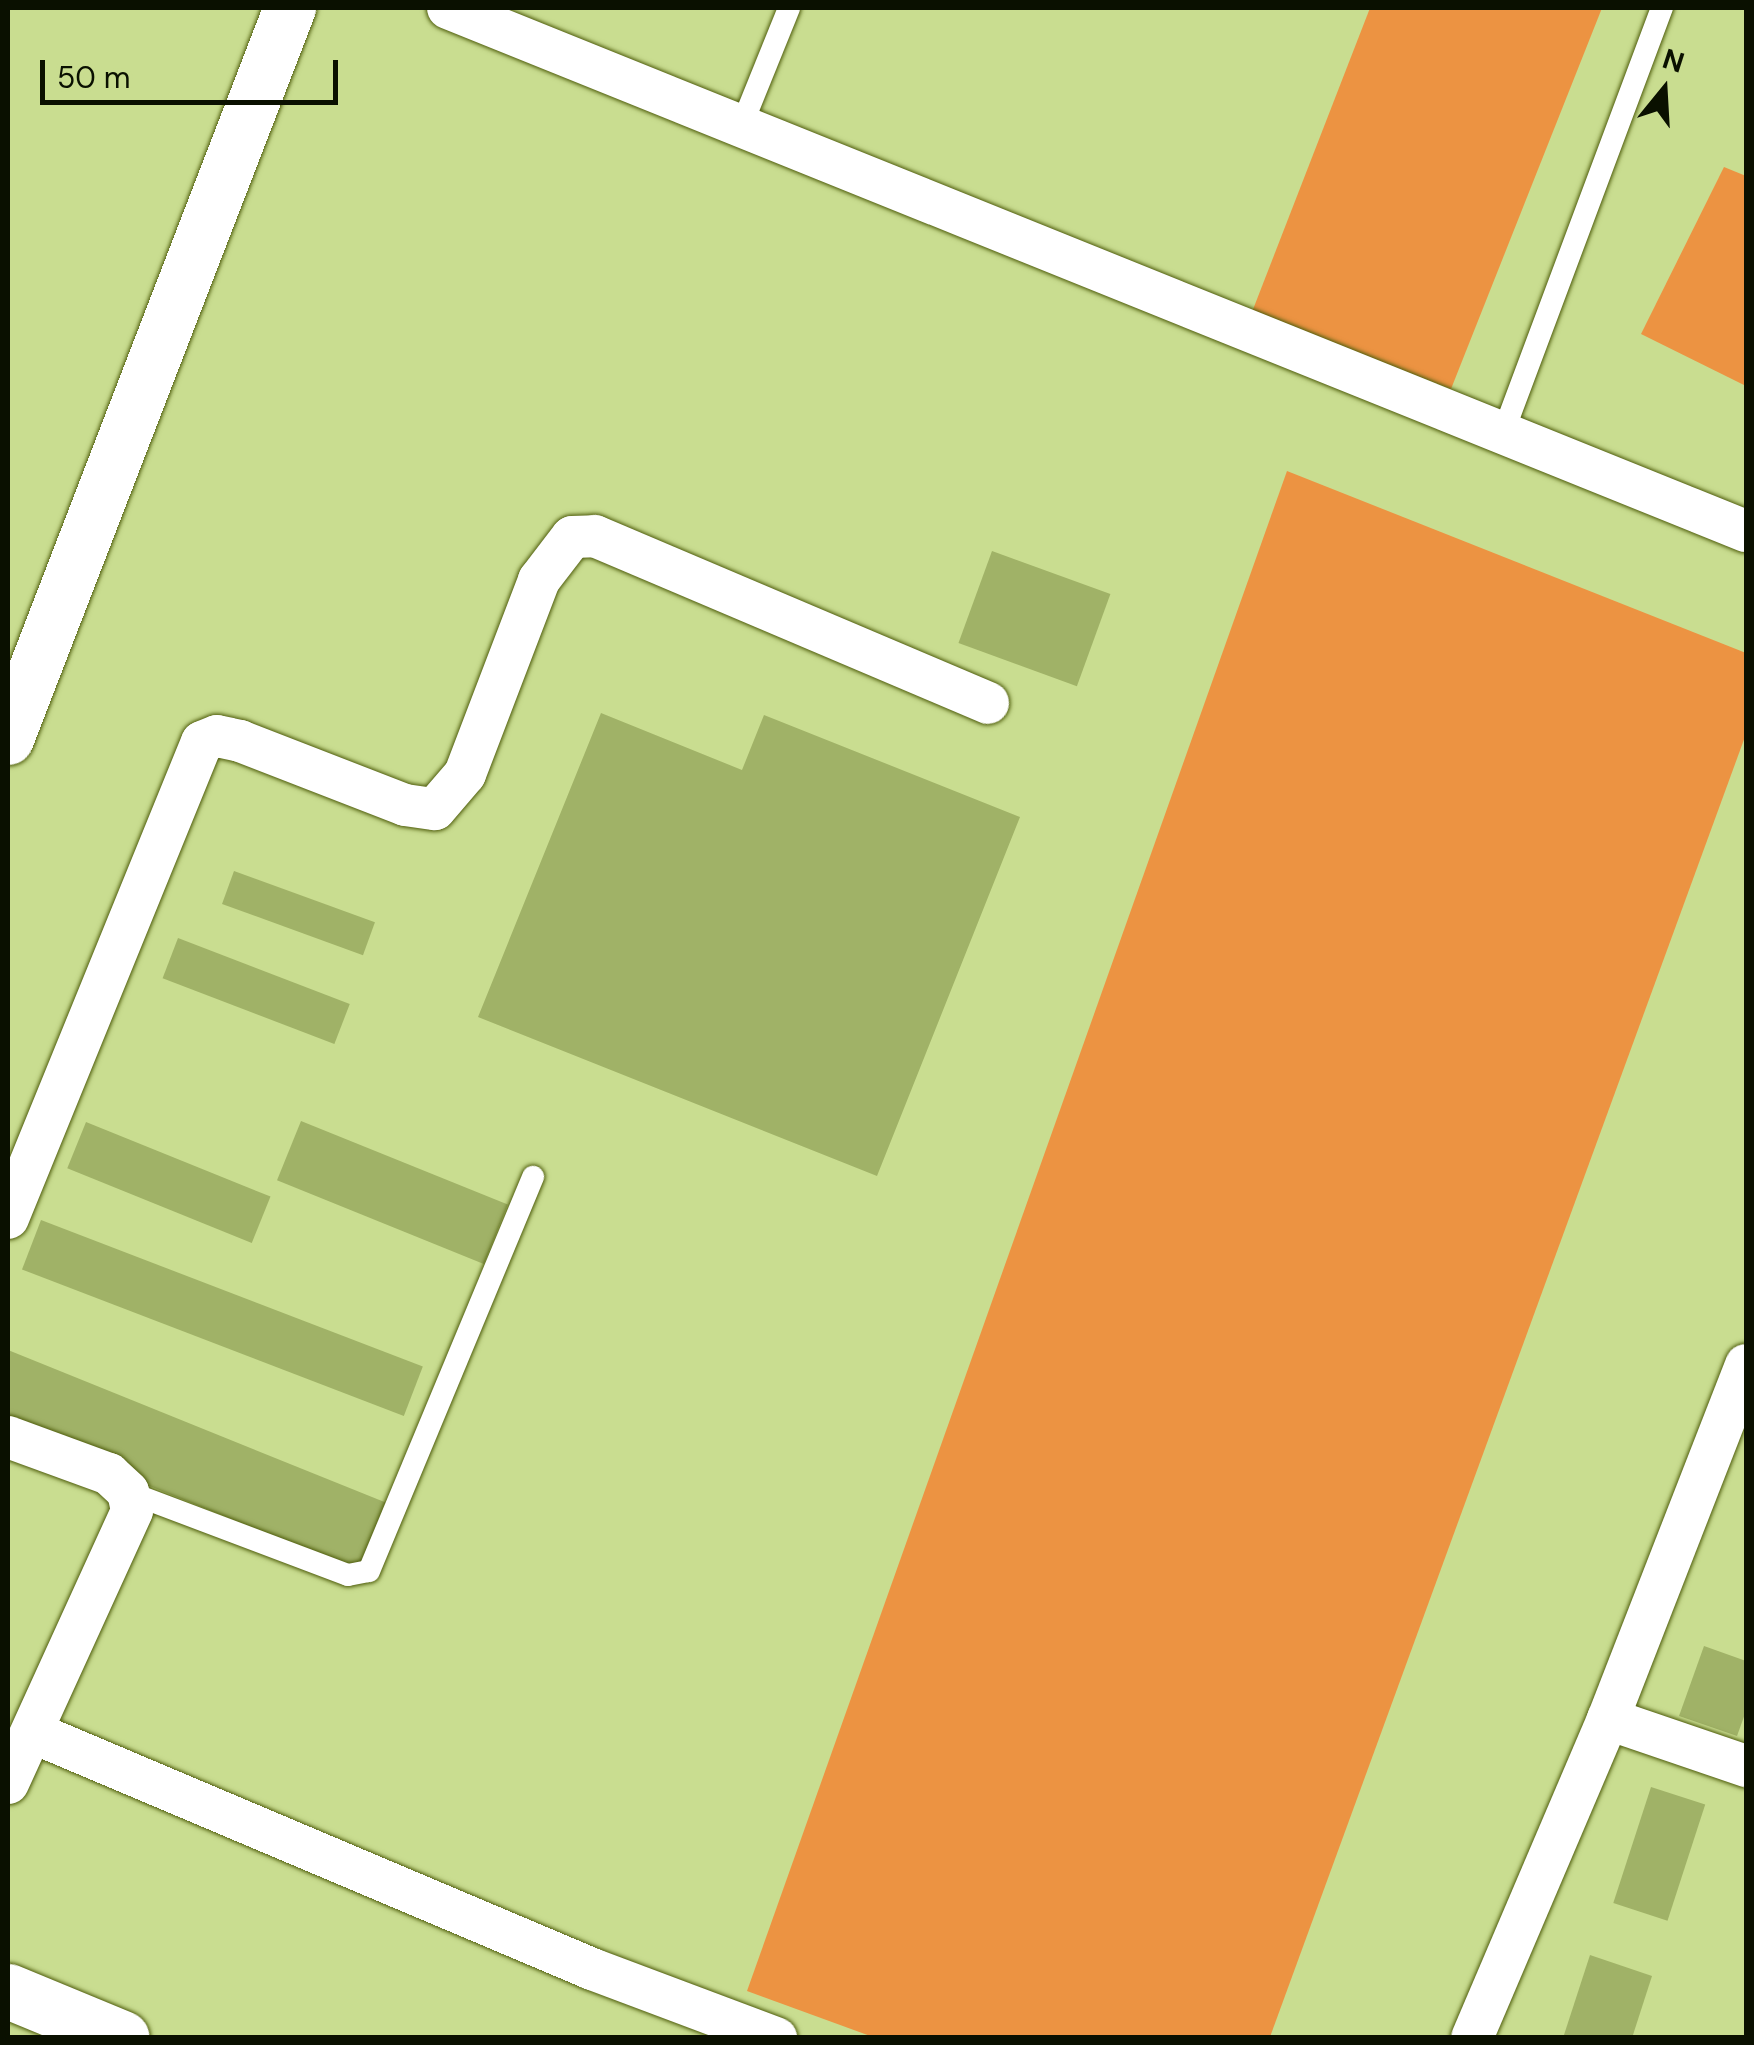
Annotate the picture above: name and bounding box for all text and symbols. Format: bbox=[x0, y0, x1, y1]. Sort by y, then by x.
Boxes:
scale bar bbox=[45, 40, 342, 102]
north arrow bbox=[1614, 40, 1714, 140]
text: N bbox=[1658, 40, 1689, 82]
text: 50 m bbox=[57, 58, 131, 97]

